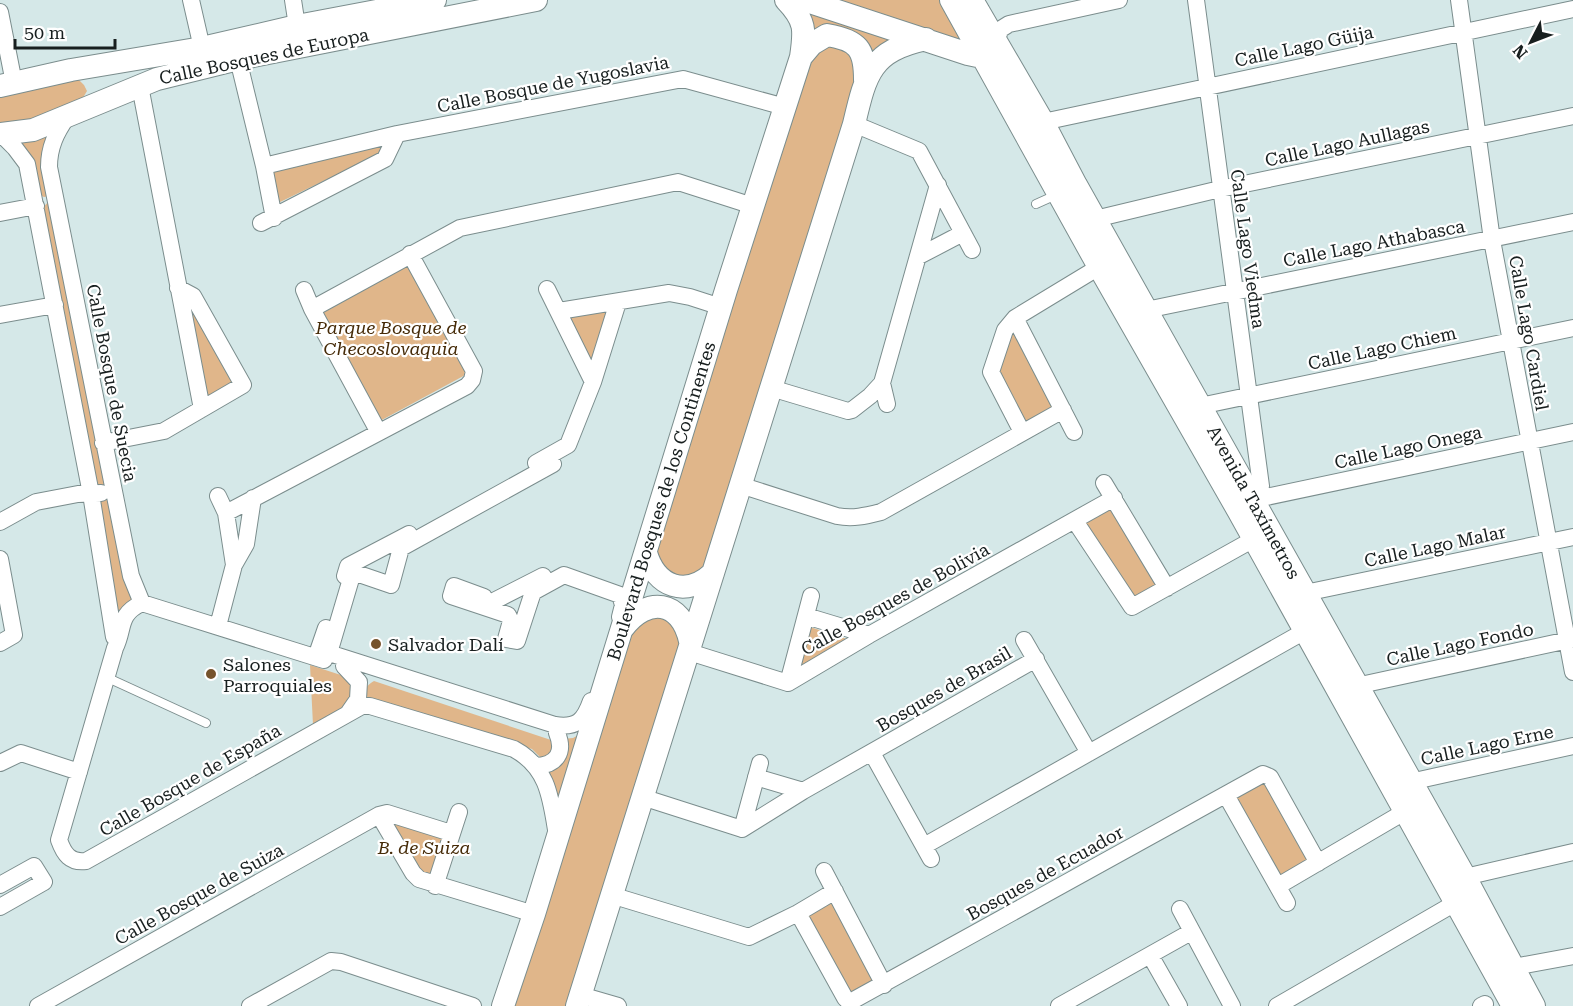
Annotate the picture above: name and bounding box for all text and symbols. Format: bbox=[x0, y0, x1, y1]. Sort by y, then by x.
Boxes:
scale bar bbox=[15, 12, 116, 50]
north arrow bbox=[1501, 12, 1561, 72]
street label: Calle Lago Güija bbox=[1233, 21, 1375, 71]
text: 50 m bbox=[24, 22, 65, 43]
street label: Calle Bosques de Europa bbox=[157, 23, 371, 88]
text: N bbox=[1509, 41, 1531, 63]
street label: Calle Bosque de Yugoslavia bbox=[435, 51, 671, 117]
street label: Calle Lago Aullagas bbox=[1263, 115, 1431, 171]
street label: Calle Lago Viedma bbox=[1226, 168, 1270, 330]
street label: Calle Lago Athabasca bbox=[1281, 215, 1467, 271]
street label: Calle Lago Cardiel bbox=[1505, 254, 1553, 413]
street label: Calle Bosque de Suecia bbox=[83, 282, 142, 484]
park label: Parque Bosque de Checoslovaquia bbox=[314, 317, 467, 359]
street label: Calle Lago Chiem bbox=[1306, 322, 1458, 374]
street label: Boulevard Bosques de los Continentes bbox=[602, 339, 720, 663]
street label: Calle Lago Onega bbox=[1332, 421, 1484, 473]
street label: Avenida Taxímetros bbox=[1203, 422, 1305, 582]
street label: Calle Lago Malar bbox=[1362, 521, 1508, 571]
street label: Calle Bosques de Bolivia bbox=[797, 538, 993, 660]
street label: Calle Lago Fondo bbox=[1384, 618, 1536, 670]
place label: Salvador Dalí bbox=[388, 634, 504, 655]
marker: Salvador Dalí bbox=[369, 637, 383, 651]
street label: Bosques de Brasil bbox=[873, 642, 1016, 736]
place label: Salones Parroquiales bbox=[223, 654, 332, 696]
marker: Salones Parroquiales bbox=[204, 667, 218, 681]
street label: Calle Bosque de España bbox=[96, 719, 285, 841]
street label: Calle Lago Erne bbox=[1419, 721, 1555, 769]
street label: Bosques de Ecuador bbox=[963, 821, 1127, 925]
park label: B. de Suiza bbox=[377, 837, 470, 858]
street label: Calle Bosque de Suiza bbox=[111, 839, 287, 949]

